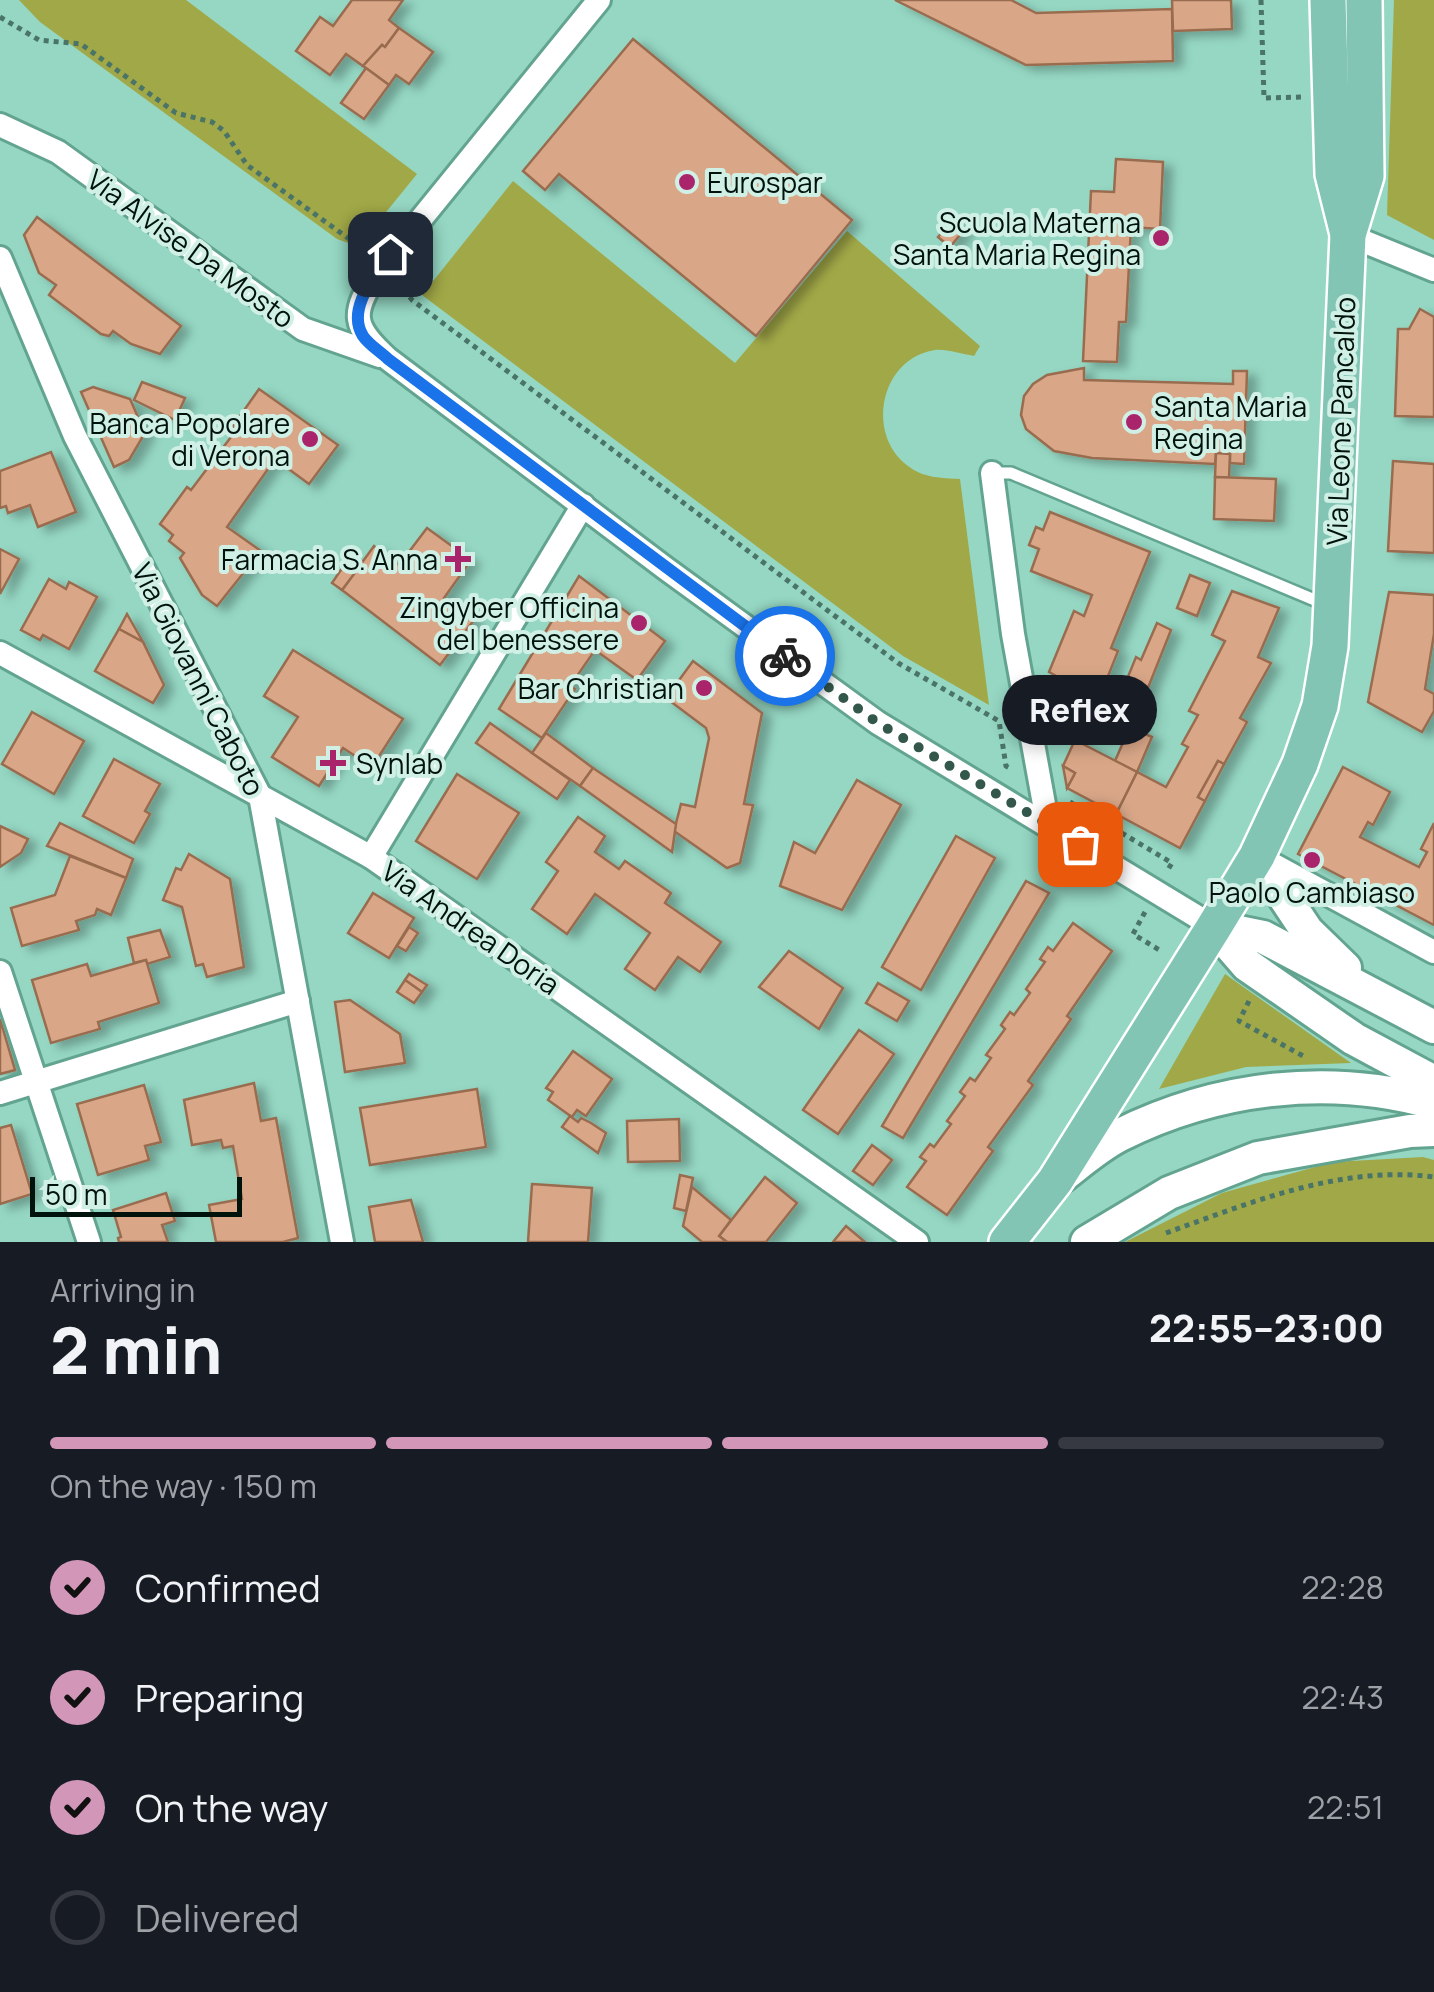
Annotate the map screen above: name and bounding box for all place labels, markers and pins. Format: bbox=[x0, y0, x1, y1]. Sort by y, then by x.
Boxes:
place label: Eurospar bbox=[707, 163, 823, 201]
marker: Eurospar bbox=[676, 171, 698, 193]
place label: Scuola Materna Santa Maria Regina bbox=[893, 203, 1141, 273]
pin bbox=[348, 212, 433, 297]
marker: Scuola Materna Santa Maria Regina bbox=[1150, 227, 1172, 249]
place label: Santa Maria Regina bbox=[1154, 387, 1307, 457]
place label: Banca Popolare di Verona bbox=[89, 404, 290, 474]
marker: Santa Maria Regina bbox=[1123, 411, 1145, 433]
marker: Banca Popolare di Verona bbox=[299, 428, 321, 450]
place label: Farmacia S. Anna bbox=[221, 540, 438, 578]
marker: Farmacia S. Anna bbox=[447, 548, 469, 570]
place label: Zingyber Officina del benessere bbox=[399, 588, 619, 658]
marker: Zingyber Officina del benessere bbox=[628, 612, 650, 634]
place label: Bar Christian bbox=[518, 669, 684, 707]
callout: Reflex bbox=[1002, 674, 1158, 744]
marker: Bar Christian bbox=[693, 677, 715, 699]
place label: Synlab bbox=[356, 744, 443, 782]
marker: Synlab bbox=[320, 750, 346, 776]
pin bbox=[1038, 802, 1123, 887]
marker: Paolo Cambiaso bbox=[1301, 849, 1323, 871]
place label: Paolo Cambiaso bbox=[1209, 873, 1415, 911]

